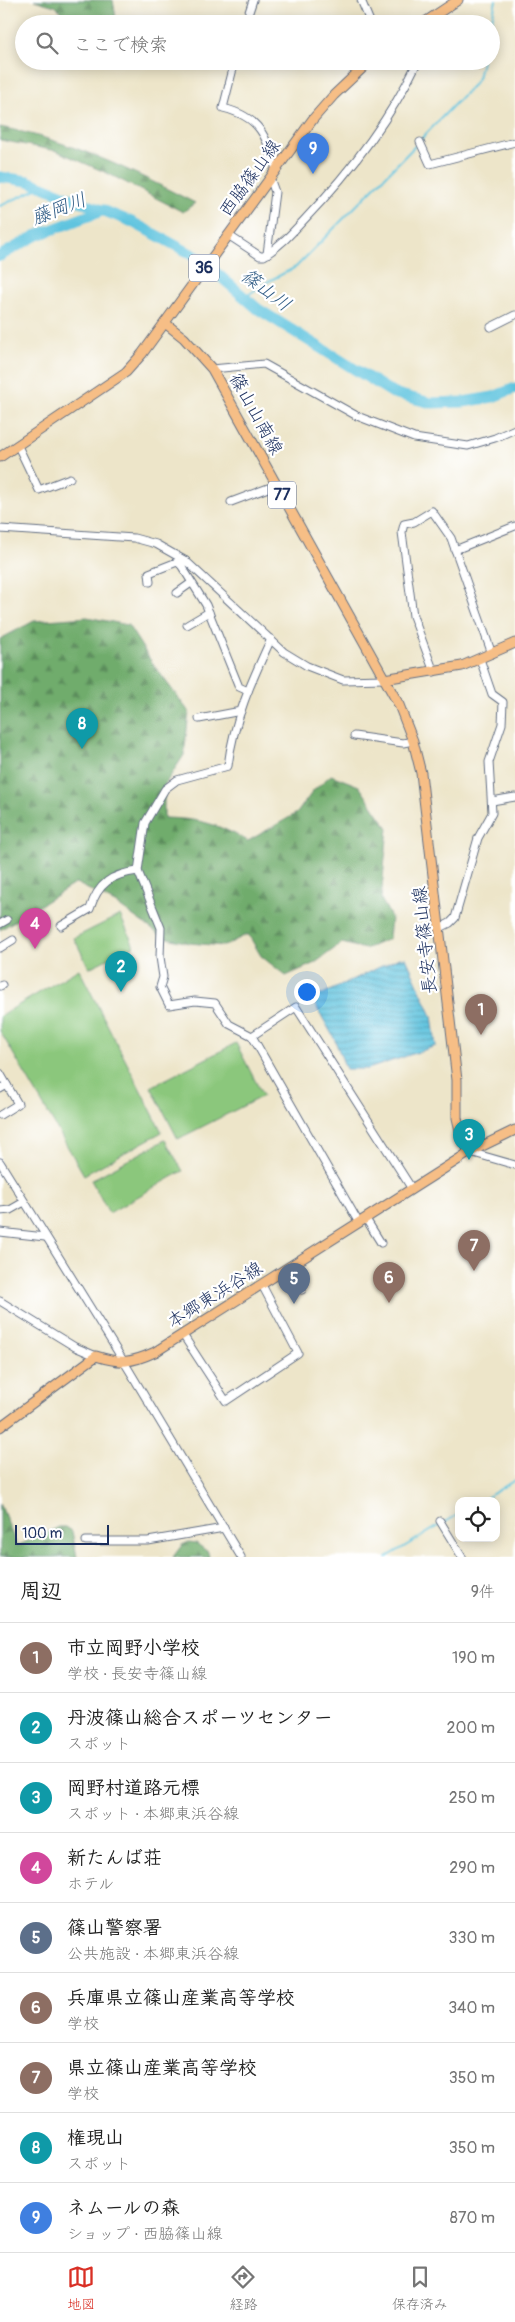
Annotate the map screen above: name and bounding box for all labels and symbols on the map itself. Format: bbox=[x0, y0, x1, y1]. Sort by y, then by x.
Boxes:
pin: 9 bbox=[297, 133, 329, 174]
street label: 西脇篠山線 bbox=[214, 135, 286, 221]
water label: 藤岡川 bbox=[28, 188, 90, 230]
road number: 36 bbox=[189, 254, 219, 282]
water label: 篠山川 bbox=[236, 263, 296, 317]
street label: 篠山山南線 bbox=[224, 369, 288, 459]
road number: 77 bbox=[268, 482, 296, 508]
pin: 8 bbox=[66, 708, 98, 749]
street label: 長安寺篠山線 bbox=[408, 885, 442, 995]
pin: 4 bbox=[19, 908, 51, 949]
pin: 2 bbox=[105, 951, 137, 992]
your location bbox=[294, 979, 320, 1005]
pin: 1 bbox=[465, 994, 497, 1035]
pin: 3 bbox=[453, 1119, 485, 1160]
pin: 7 bbox=[458, 1230, 490, 1271]
street label: 本郷東浜谷線 bbox=[163, 1257, 267, 1333]
pin: 6 bbox=[373, 1262, 405, 1303]
pin: 5 bbox=[278, 1263, 310, 1304]
scale bar bbox=[15, 1522, 109, 1545]

